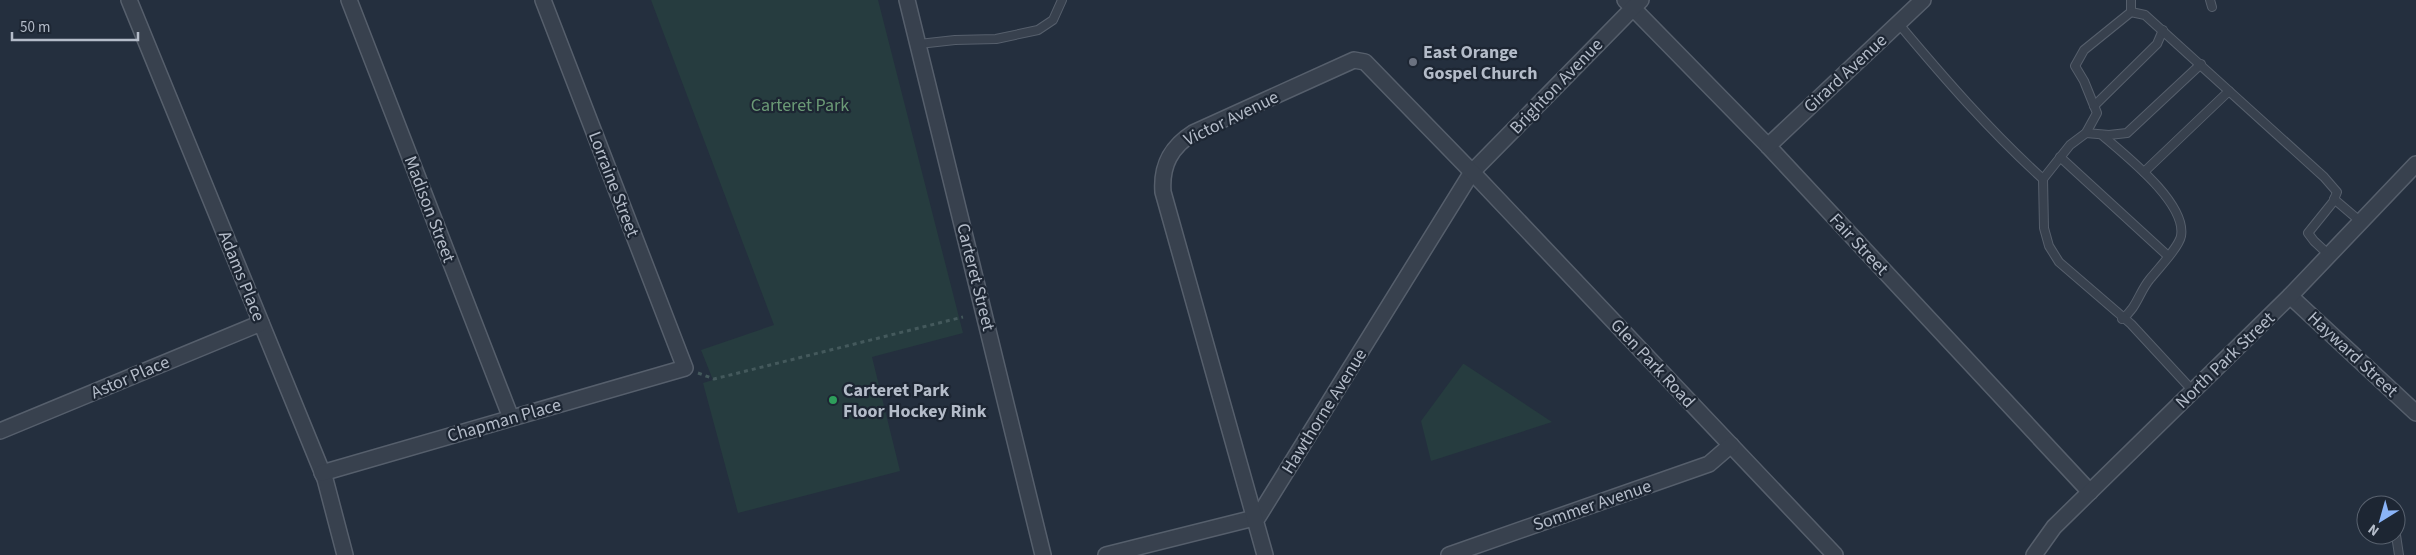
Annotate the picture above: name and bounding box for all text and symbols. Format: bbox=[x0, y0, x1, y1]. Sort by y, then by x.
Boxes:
scale bar bbox=[12, 10, 139, 42]
text: 50 m bbox=[20, 17, 50, 38]
street label: Girard Avenue bbox=[1798, 28, 1893, 119]
street label: Brighton Avenue bbox=[1504, 33, 1609, 140]
place label: East Orange Gospel Church bbox=[1423, 40, 1537, 86]
marker: East Orange Gospel Church bbox=[1407, 56, 1419, 68]
street label: Victor Avenue bbox=[1180, 85, 1283, 152]
park label: Carteret Park bbox=[751, 93, 849, 118]
street label: Lorraine Street bbox=[582, 128, 645, 241]
street label: Madison Street bbox=[398, 152, 461, 266]
street label: Fair Street bbox=[1823, 208, 1894, 281]
street label: Carteret Street bbox=[950, 221, 1001, 333]
street label: Adams Place bbox=[212, 227, 271, 325]
street label: North Park Street bbox=[2170, 306, 2281, 414]
street label: Hayward Street bbox=[2302, 306, 2404, 403]
street label: Glen Park Road bbox=[1605, 313, 1701, 414]
street label: Hawthorne Avenue bbox=[1276, 344, 1373, 479]
street label: Astor Place bbox=[87, 350, 174, 405]
place label: Carteret Park Floor Hockey Rink bbox=[843, 378, 987, 424]
street label: Chapman Place bbox=[444, 392, 564, 449]
marker: Carteret Park Floor Hockey Rink bbox=[827, 394, 839, 406]
street label: Sommer Avenue bbox=[1530, 474, 1655, 537]
north arrow bbox=[2356, 495, 2406, 545]
text: N bbox=[2364, 519, 2384, 540]

